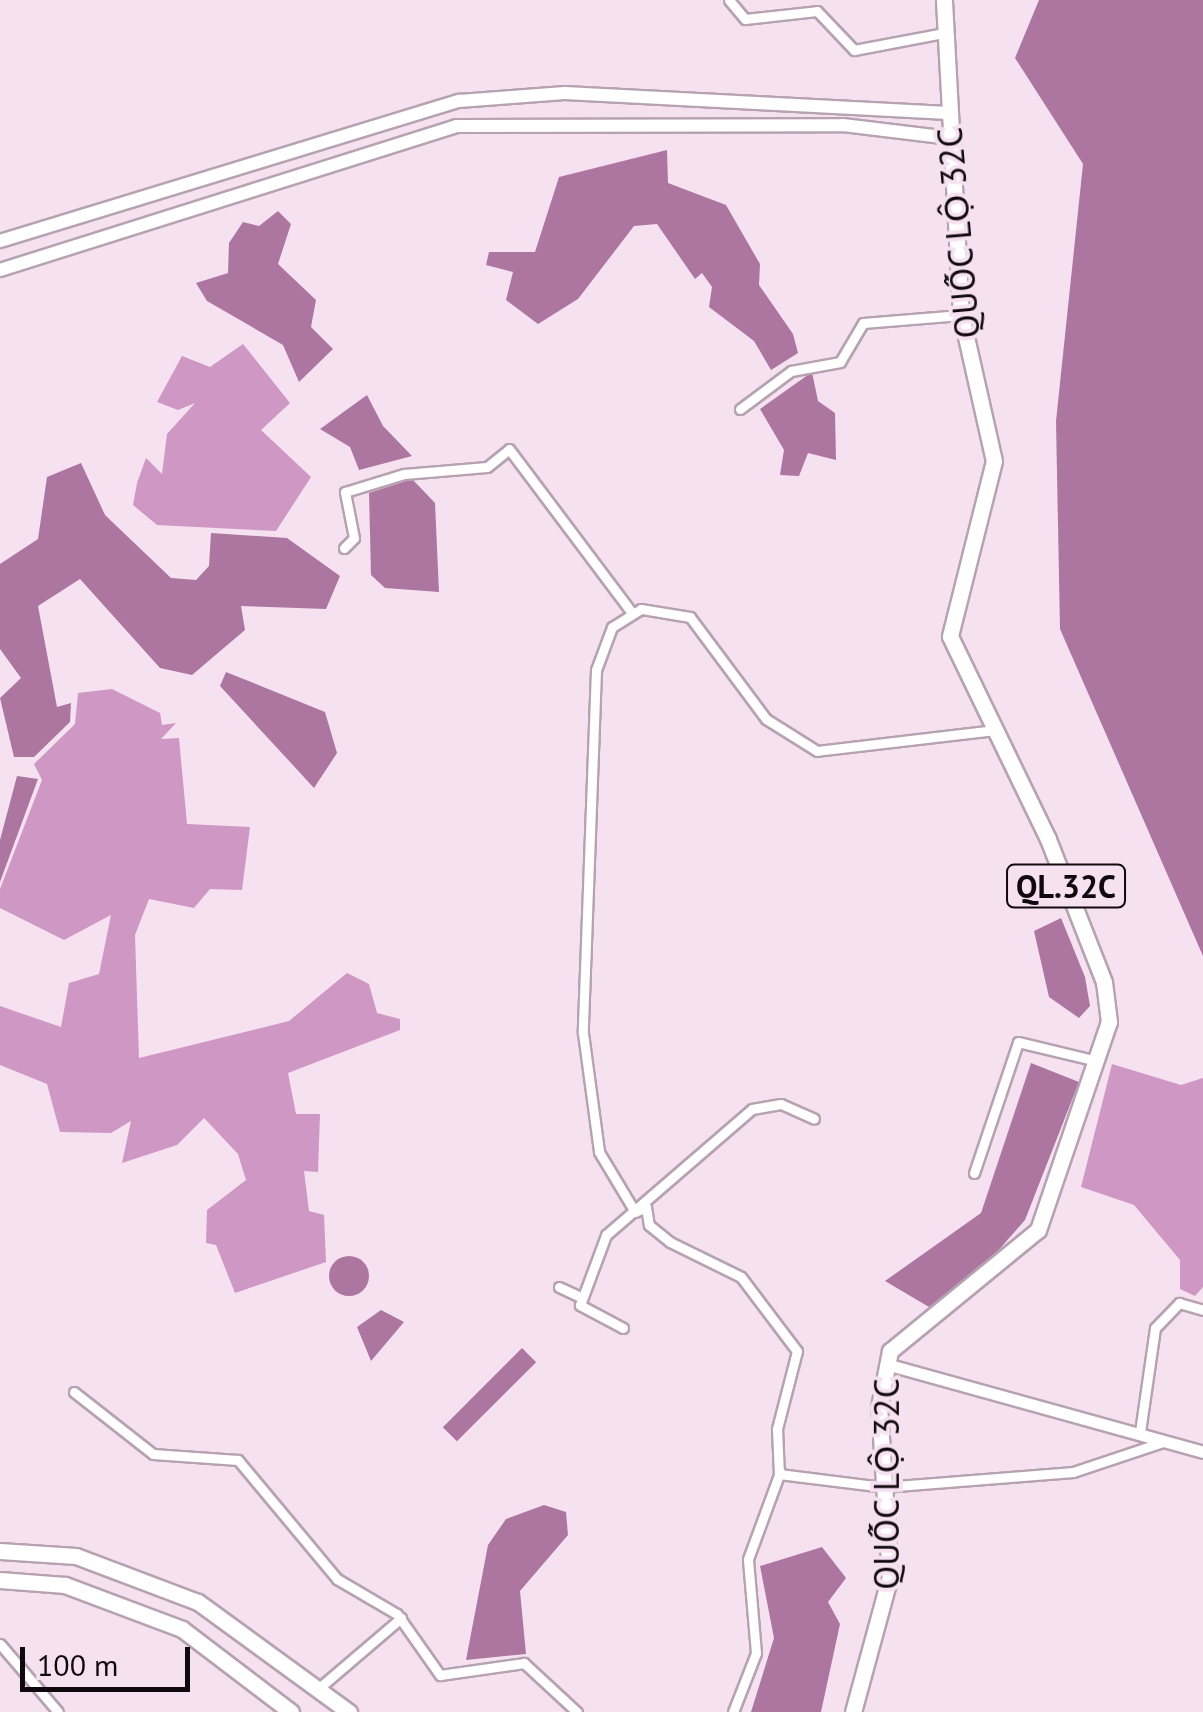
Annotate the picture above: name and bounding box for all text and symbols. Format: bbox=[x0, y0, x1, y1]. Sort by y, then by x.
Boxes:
street label: QUỐC LỘ 32C bbox=[928, 125, 988, 341]
road number: QL.32C bbox=[1006, 859, 1126, 913]
street label: QUỐC LỘ 32C bbox=[865, 1378, 907, 1590]
scale bar bbox=[25, 1627, 195, 1689]
text: 100 m bbox=[37, 1645, 118, 1684]

